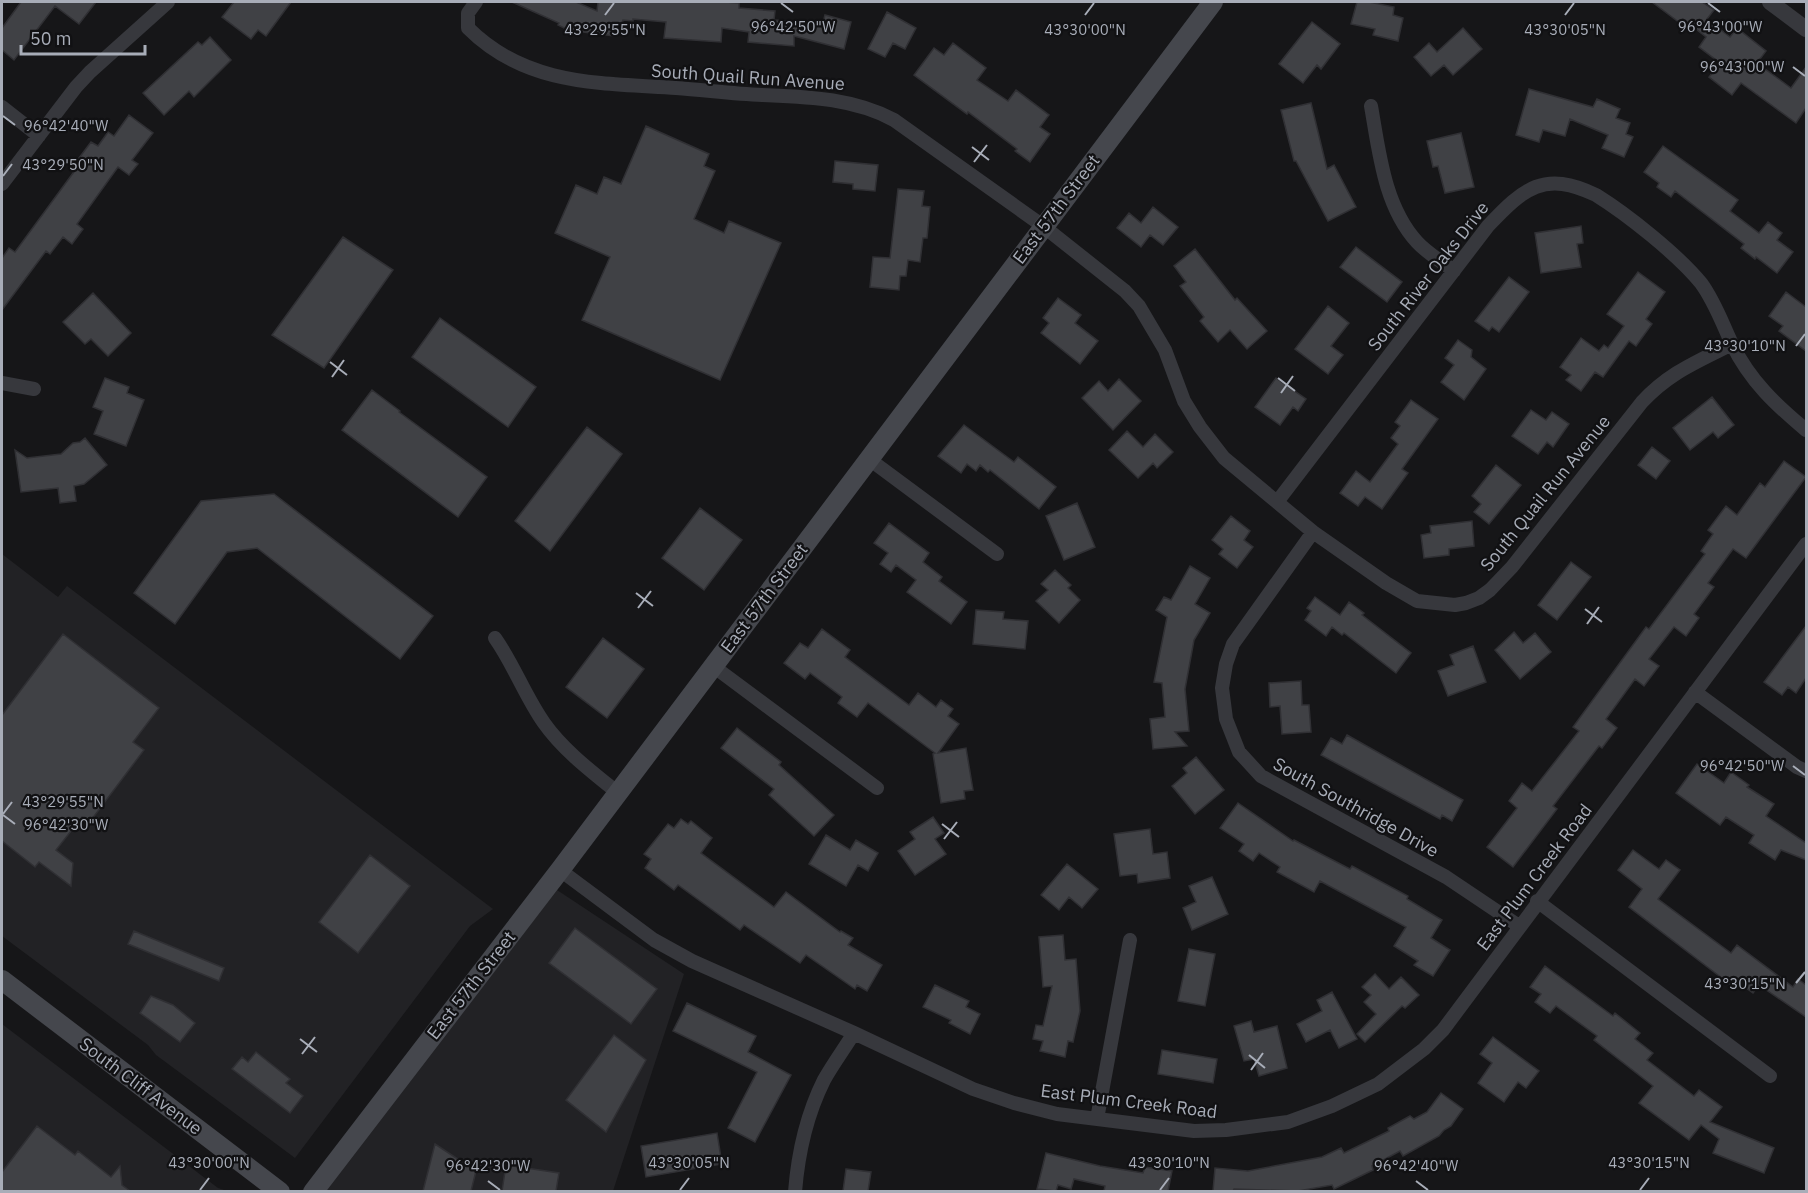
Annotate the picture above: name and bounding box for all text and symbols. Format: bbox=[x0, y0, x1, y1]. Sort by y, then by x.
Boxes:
text: 96°42'50"W bbox=[751, 17, 836, 36]
text: 96°43'00"W bbox=[1678, 17, 1763, 36]
scale bar bbox=[21, 18, 146, 56]
text: 43°29'55"N bbox=[564, 20, 646, 39]
text: 43°30'00"N bbox=[1044, 20, 1126, 39]
text: 43°30'05"N bbox=[1524, 20, 1606, 39]
text: 50 m bbox=[30, 27, 72, 50]
text: 96°43'00"W bbox=[1700, 57, 1785, 76]
street label: South Quail Run Avenue bbox=[650, 59, 846, 95]
text: 96°42'40"W bbox=[24, 116, 109, 135]
street label: East 57th Street bbox=[1007, 150, 1105, 268]
text: 43°29'50"N bbox=[22, 155, 104, 174]
street label: South River Oaks Drive bbox=[1362, 197, 1494, 355]
text: 43°30'10"N bbox=[1704, 336, 1786, 355]
street label: South Quail Run Avenue bbox=[1475, 410, 1615, 576]
street label: East 57th Street bbox=[715, 539, 813, 657]
street label: South Southridge Drive bbox=[1269, 752, 1443, 862]
text: 96°42'50"W bbox=[1700, 756, 1785, 775]
text: 43°29'55"N bbox=[22, 792, 104, 811]
street label: East Plum Creek Road bbox=[1471, 799, 1597, 955]
text: 96°42'30"W bbox=[24, 815, 109, 834]
street label: East 57th Street bbox=[422, 926, 520, 1044]
text: 43°30'15"N bbox=[1704, 974, 1786, 993]
street label: South Cliff Avenue bbox=[75, 1032, 207, 1140]
street label: East Plum Creek Road bbox=[1039, 1079, 1219, 1123]
text: 43°30'00"N bbox=[168, 1153, 250, 1172]
text: 43°30'05"N bbox=[648, 1153, 730, 1172]
text: 43°30'10"N bbox=[1128, 1153, 1210, 1172]
text: 43°30'15"N bbox=[1608, 1153, 1690, 1172]
text: 96°42'30"W bbox=[446, 1156, 531, 1175]
text: 96°42'40"W bbox=[1374, 1156, 1459, 1175]

